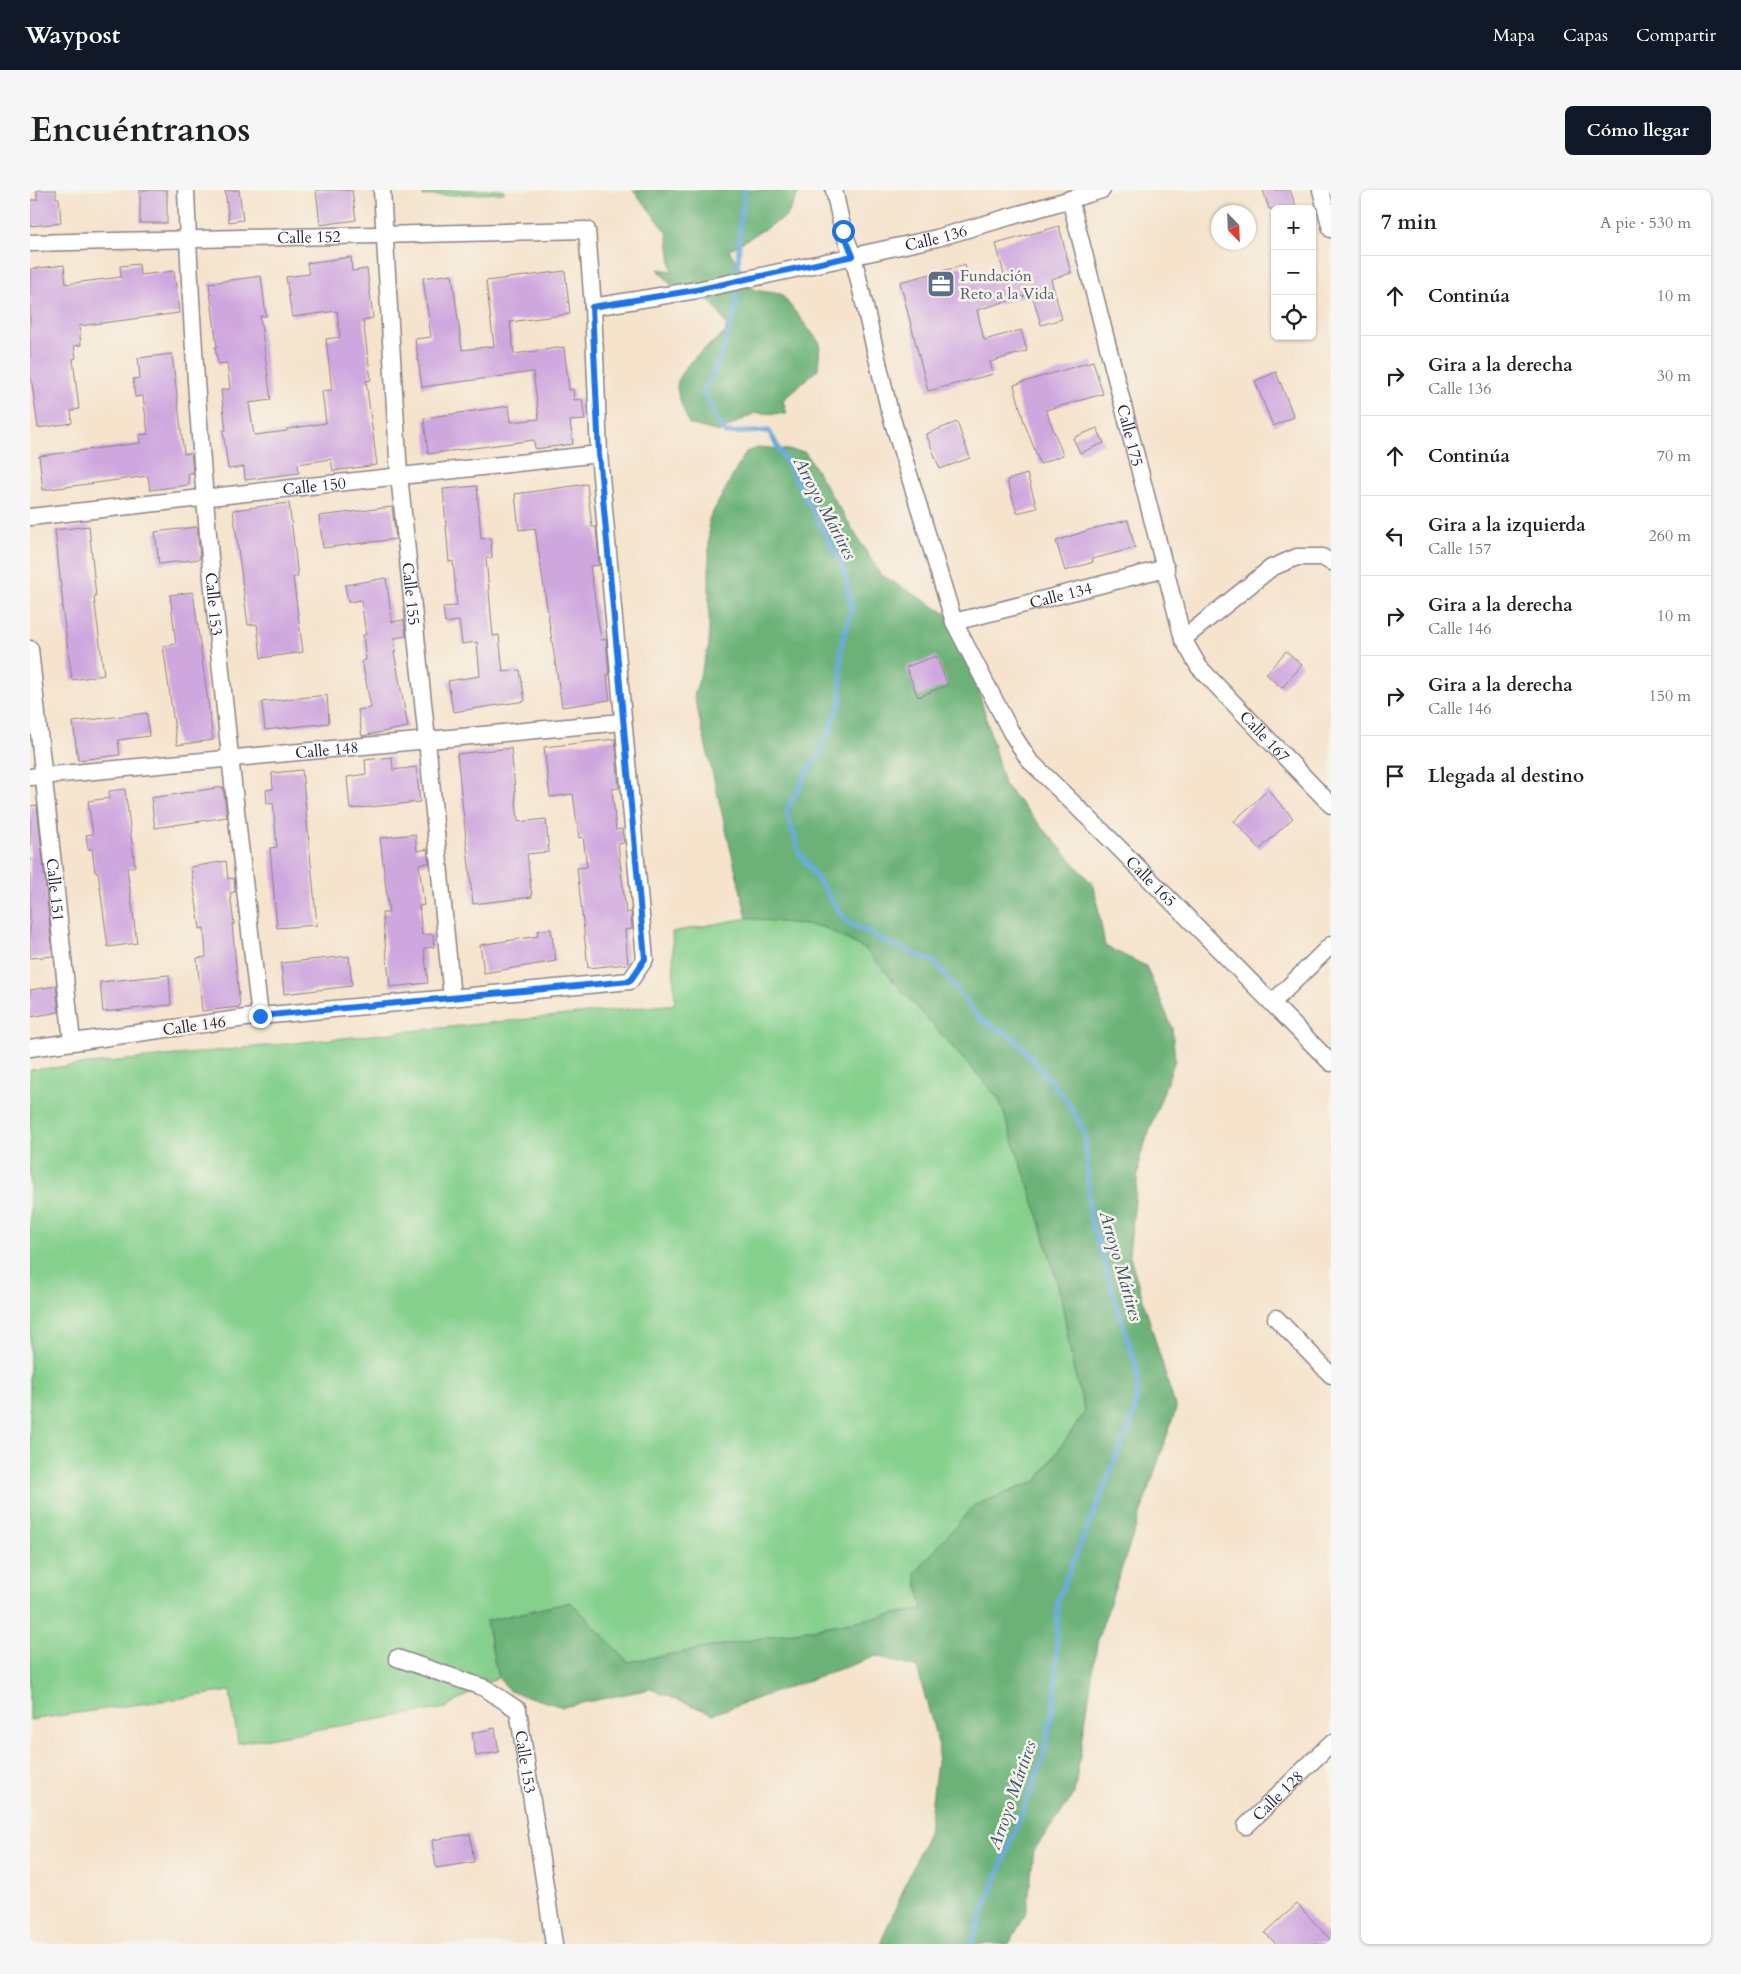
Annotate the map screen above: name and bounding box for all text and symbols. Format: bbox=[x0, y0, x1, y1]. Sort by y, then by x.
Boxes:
text: Waypost bbox=[25, 19, 120, 52]
text: Mapa bbox=[1493, 23, 1535, 48]
text: Capas bbox=[1563, 23, 1608, 48]
text: Compartir bbox=[1636, 23, 1716, 48]
text: Encuéntranos bbox=[30, 106, 251, 154]
button: Cómo llegar bbox=[1565, 106, 1711, 155]
north arrow bbox=[1211, 205, 1256, 250]
map controls bbox=[1271, 205, 1316, 340]
button: + bbox=[1271, 205, 1316, 250]
text: 7 min bbox=[1381, 208, 1437, 237]
text: A pie · 530 m bbox=[1600, 212, 1691, 234]
route start bbox=[832, 220, 855, 243]
street label: Calle 136 bbox=[903, 220, 970, 257]
street label: Calle 152 bbox=[277, 226, 341, 249]
button: − bbox=[1271, 250, 1316, 295]
place label: Fundación Reto a la Vida bbox=[960, 265, 1055, 305]
office icon: Fundación Reto a la Vida bbox=[926, 269, 956, 299]
icon: ahead bbox=[1381, 282, 1409, 310]
text: Continúa bbox=[1428, 283, 1510, 309]
text: 10 m bbox=[1657, 285, 1691, 307]
button: locate bbox=[1271, 295, 1316, 340]
text: Gira a la derecha bbox=[1428, 352, 1573, 378]
icon: right bbox=[1381, 362, 1409, 390]
text: 30 m bbox=[1657, 365, 1691, 387]
text: Calle 136 bbox=[1428, 378, 1491, 400]
street label: Calle 175 bbox=[1111, 402, 1148, 469]
icon: ahead bbox=[1381, 442, 1409, 470]
text: Continúa bbox=[1428, 443, 1510, 469]
text: 70 m bbox=[1657, 445, 1691, 467]
water label: Arroyo Mártires bbox=[786, 451, 862, 564]
street label: Calle 150 bbox=[282, 472, 347, 501]
text: Gira a la izquierda bbox=[1428, 512, 1586, 538]
icon: left bbox=[1381, 522, 1409, 550]
text: 260 m bbox=[1649, 525, 1691, 547]
text: Calle 157 bbox=[1428, 538, 1491, 560]
street label: Calle 155 bbox=[396, 561, 425, 627]
street label: Calle 153 bbox=[199, 571, 227, 637]
street label: Calle 134 bbox=[1027, 577, 1094, 614]
text: Gira a la derecha bbox=[1428, 592, 1573, 618]
icon: right bbox=[1381, 602, 1409, 630]
text: 10 m bbox=[1657, 605, 1691, 627]
text: Calle 146 bbox=[1428, 618, 1491, 640]
text: Gira a la derecha bbox=[1428, 672, 1573, 698]
icon: right bbox=[1381, 682, 1409, 710]
text: 150 m bbox=[1649, 685, 1691, 707]
text: Calle 146 bbox=[1428, 698, 1491, 720]
street label: Calle 167 bbox=[1234, 706, 1294, 767]
street label: Calle 148 bbox=[294, 737, 359, 764]
icon: arrive bbox=[1381, 762, 1409, 790]
text: Llegada al destino bbox=[1428, 763, 1584, 789]
street label: Calle 165 bbox=[1121, 851, 1181, 912]
street label: Calle 151 bbox=[40, 857, 69, 922]
route end bbox=[249, 1005, 272, 1028]
street label: Calle 146 bbox=[161, 1011, 227, 1041]
water label: Arroyo Mártires bbox=[1093, 1207, 1148, 1324]
street label: Calle 153 bbox=[509, 1729, 541, 1795]
water label: Arroyo Mártires bbox=[982, 1737, 1043, 1854]
street label: Calle 128 bbox=[1248, 1766, 1309, 1826]

